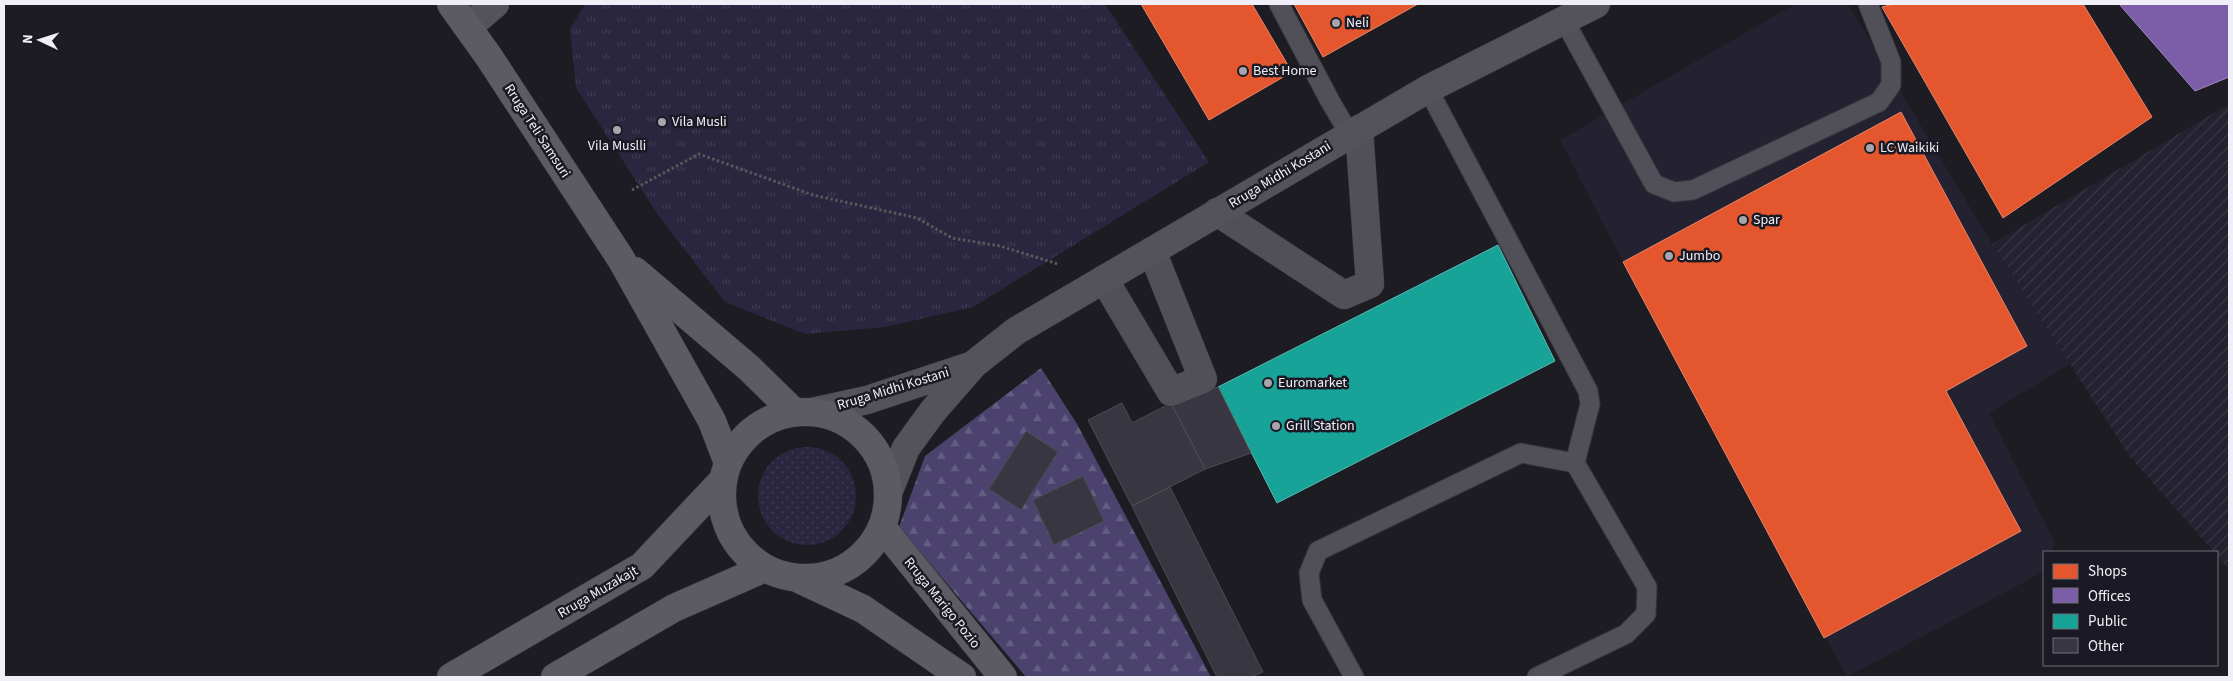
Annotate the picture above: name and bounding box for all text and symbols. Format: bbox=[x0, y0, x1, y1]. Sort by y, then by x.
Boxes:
place label: Neli bbox=[1346, 13, 1369, 33]
north arrow bbox=[15, 15, 65, 65]
marker: Neli bbox=[1330, 17, 1342, 29]
text: N bbox=[18, 34, 38, 45]
place label: Best Home bbox=[1253, 61, 1317, 81]
marker: Best Home bbox=[1237, 65, 1249, 77]
street label: Rruga Teli Samsuri bbox=[499, 80, 575, 182]
place label: Vila Musli bbox=[672, 112, 727, 132]
marker: Vila Musli bbox=[656, 116, 668, 128]
marker: Vila Muslli bbox=[611, 124, 623, 136]
place label: Vila Muslli bbox=[588, 136, 646, 156]
street label: Rruga Midhi Kostani bbox=[1225, 137, 1335, 213]
place label: LC Waikiki bbox=[1880, 138, 1939, 158]
marker: LC Waikiki bbox=[1864, 142, 1876, 154]
place label: Spar bbox=[1753, 210, 1780, 230]
marker: Spar bbox=[1737, 214, 1749, 226]
place label: Jumbo bbox=[1679, 246, 1720, 266]
marker: Jumbo bbox=[1663, 250, 1675, 262]
street label: Rruga Midhi Kostani bbox=[835, 362, 951, 416]
place label: Euromarket bbox=[1278, 373, 1347, 393]
marker: Euromarket bbox=[1262, 377, 1274, 389]
place label: Grill Station bbox=[1286, 416, 1355, 436]
marker: Grill Station bbox=[1270, 420, 1282, 432]
legend bbox=[2043, 551, 2218, 666]
street label: Rruga Marigo Pozio bbox=[899, 553, 985, 653]
street label: Rruga Muzakajt bbox=[554, 561, 642, 623]
text: Shops bbox=[2088, 561, 2127, 582]
text: Offices bbox=[2088, 586, 2131, 607]
text: Public bbox=[2088, 611, 2127, 632]
text: Other bbox=[2088, 636, 2125, 657]

